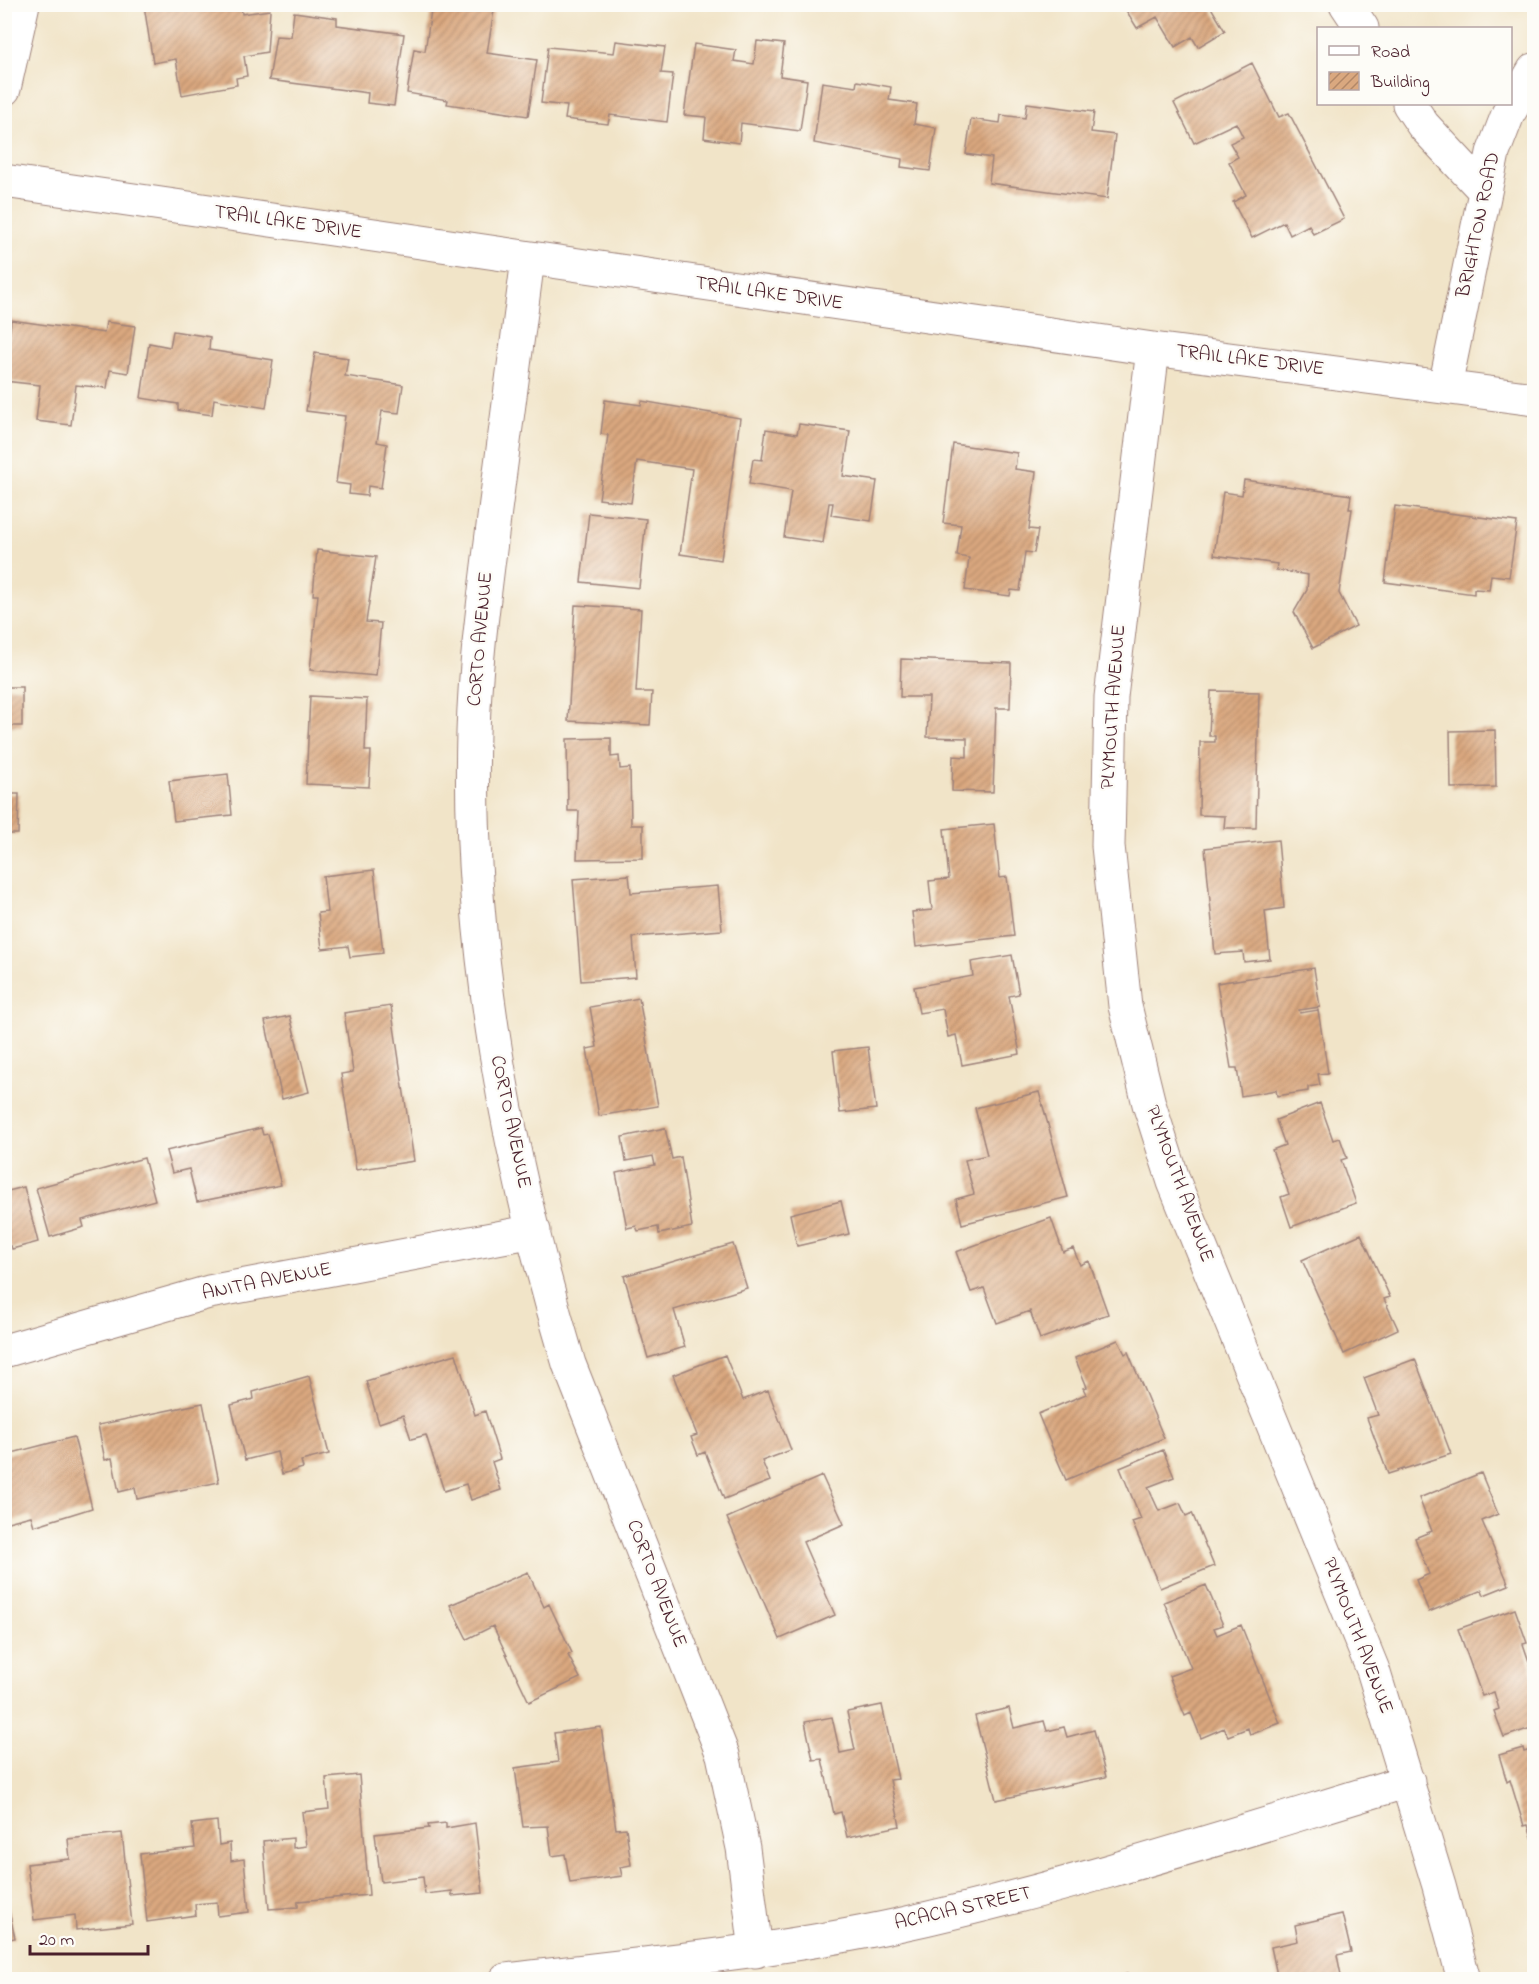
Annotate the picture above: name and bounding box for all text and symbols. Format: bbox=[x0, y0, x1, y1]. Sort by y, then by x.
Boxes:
legend bbox=[1317, 27, 1512, 105]
text: Road bbox=[1371, 40, 1410, 66]
text: Building bbox=[1370, 70, 1430, 97]
street label: BRIGHTON ROAD bbox=[1449, 150, 1509, 301]
street label: TRAIL LAKE DRIVE bbox=[212, 198, 364, 248]
street label: TRAIL LAKE DRIVE bbox=[693, 269, 845, 319]
street label: TRAIL LAKE DRIVE bbox=[1174, 338, 1326, 384]
street label: CORTO AVENUE bbox=[461, 570, 501, 708]
street label: PLYMOUTH AVENUE bbox=[1094, 624, 1134, 790]
street label: CORTO AVENUE bbox=[482, 1053, 538, 1191]
street label: PLYMOUTH AVENUE bbox=[1137, 1101, 1221, 1267]
street label: ANITA AVENUE bbox=[200, 1255, 334, 1309]
street label: CORTO AVENUE bbox=[618, 1516, 694, 1652]
street label: PLYMOUTH AVENUE bbox=[1314, 1554, 1400, 1718]
street label: ACACIA STREET bbox=[892, 1879, 1034, 1939]
scale bar bbox=[30, 1918, 148, 1956]
text: 20 m bbox=[39, 1928, 74, 1954]

